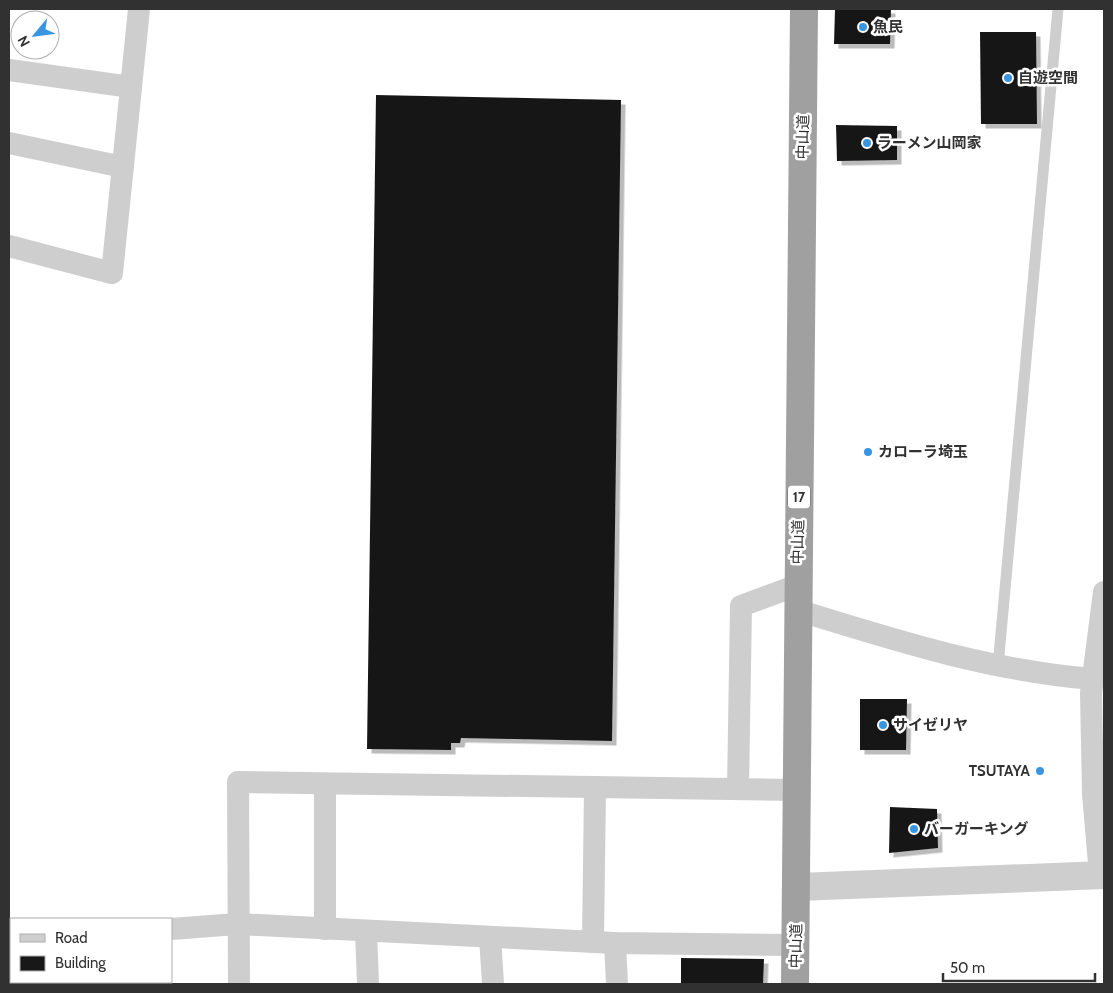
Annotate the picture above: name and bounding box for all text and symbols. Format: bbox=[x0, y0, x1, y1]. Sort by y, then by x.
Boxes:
north arrow bbox=[10, 10, 60, 60]
place label: 魚民 bbox=[873, 18, 903, 36]
marker: 魚民 bbox=[857, 21, 869, 33]
text: N bbox=[13, 33, 34, 50]
place label: 自遊空間 bbox=[1018, 69, 1078, 87]
marker: 自遊空間 bbox=[1002, 72, 1014, 84]
street label: 中山道 bbox=[794, 114, 812, 160]
place label: ラーメン山岡家 bbox=[877, 134, 981, 152]
marker: ラーメン山岡家 bbox=[861, 137, 873, 149]
place label: カローラ埼玉 bbox=[878, 443, 968, 461]
marker: カローラ埼玉 bbox=[862, 446, 874, 458]
road number: 17 bbox=[788, 486, 810, 508]
street label: 中山道 bbox=[789, 519, 807, 565]
place label: サイゼリヤ bbox=[893, 716, 968, 734]
marker: サイゼリヤ bbox=[877, 719, 889, 731]
place label: TSUTAYA bbox=[969, 762, 1031, 780]
marker: TSUTAYA bbox=[1034, 765, 1046, 777]
place label: バーガーキング bbox=[924, 820, 1029, 838]
marker: バーガーキング bbox=[908, 823, 920, 835]
legend bbox=[10, 918, 172, 983]
street label: 中山道 bbox=[787, 923, 805, 969]
text: Road bbox=[55, 929, 88, 947]
scale bar bbox=[943, 950, 1096, 982]
text: Building bbox=[55, 954, 106, 972]
text: 50 m bbox=[950, 959, 985, 977]

